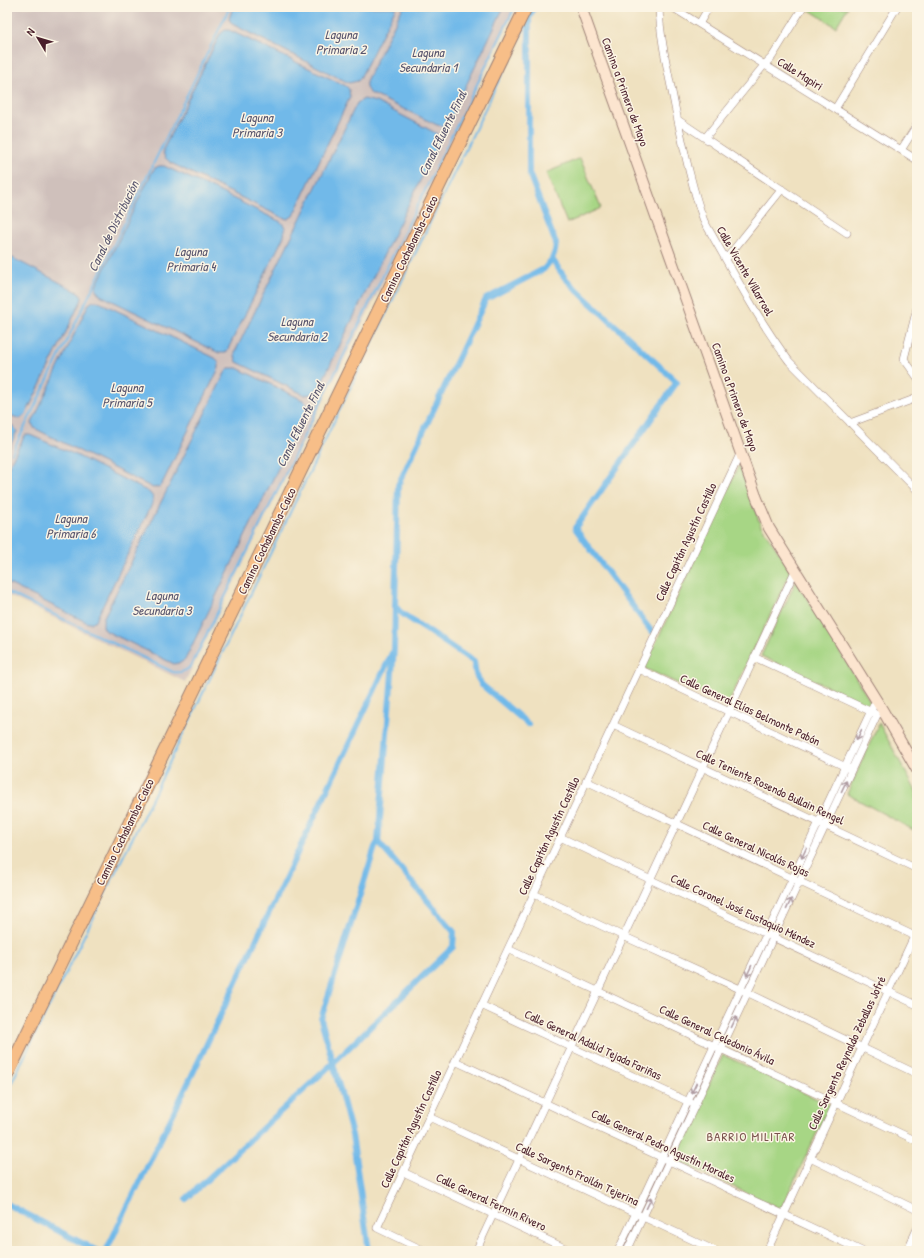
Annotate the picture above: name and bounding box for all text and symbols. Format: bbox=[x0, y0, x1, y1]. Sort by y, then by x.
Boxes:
north arrow bbox=[18, 18, 58, 58]
text: N bbox=[23, 25, 38, 38]
water label: Laguna Primaria 2 bbox=[316, 25, 368, 58]
street label: Camino a Primero de Mayo bbox=[598, 35, 653, 149]
water label: Laguna Secundaria 1 bbox=[399, 43, 459, 76]
street label: Calle Mapiri bbox=[774, 53, 826, 94]
water label: Canal Efluente Final bbox=[413, 87, 471, 179]
water label: Laguna Primaria 3 bbox=[232, 108, 283, 141]
water label: Canal de Distribución bbox=[83, 177, 143, 274]
street label: Camino Cochabamba-Caico bbox=[375, 192, 442, 305]
street label: Calle Vicente Villarroel bbox=[713, 223, 779, 320]
water label: Laguna Primaria 4 bbox=[167, 242, 217, 275]
water label: Laguna Secundaria 2 bbox=[267, 312, 329, 345]
street label: Camino a Primero de Mayo bbox=[708, 340, 763, 454]
water label: Laguna Primaria 5 bbox=[102, 378, 153, 411]
water label: Canal Efluente Final bbox=[271, 378, 329, 470]
street label: Calle Capitán Agustín Castillo bbox=[651, 480, 720, 604]
street label: Camino Cochabamba-Caico bbox=[233, 484, 300, 597]
water label: Laguna Primaria 6 bbox=[46, 509, 96, 542]
water label: Laguna Secundaria 3 bbox=[132, 586, 193, 619]
street label: Calle General Elías Belmonte Pabón bbox=[677, 669, 823, 750]
one-way arrow bbox=[855, 729, 862, 741]
street label: Calle Teniente Rosendo Bullain Rengel bbox=[693, 745, 848, 829]
street label: Calle Capitán Agustín Castillo bbox=[514, 774, 583, 898]
street label: Camino Cochabamba-Caico bbox=[91, 775, 158, 888]
one-way arrow bbox=[841, 781, 848, 793]
street label: Calle General Nicolás Rojas bbox=[700, 816, 813, 881]
one-way arrow bbox=[800, 847, 807, 859]
street label: Calle Coronel José Eustaquio Méndez bbox=[668, 869, 819, 952]
one-way arrow bbox=[786, 898, 793, 910]
one-way arrow bbox=[745, 964, 752, 976]
street label: Calle Sargento Reynaldo Zeballos Jofré bbox=[803, 973, 890, 1132]
street label: Calle General Celedonio Ávila bbox=[657, 1000, 778, 1069]
street label: Calle General Adalid Tejada Fariñas bbox=[522, 1005, 665, 1084]
one-way arrow bbox=[731, 1016, 738, 1028]
street label: Calle Capitán Agustín Castillo bbox=[376, 1067, 445, 1191]
one-way arrow bbox=[690, 1082, 697, 1094]
street label: Calle General Pedro Agustín Morales bbox=[588, 1105, 738, 1187]
district label: BARRIO MILITAR bbox=[706, 1127, 796, 1145]
street label: Calle Sargento Froilán Tejerina bbox=[513, 1137, 642, 1210]
street label: Calle General Fermín Rivero bbox=[433, 1168, 549, 1235]
one-way arrow bbox=[646, 1197, 653, 1209]

